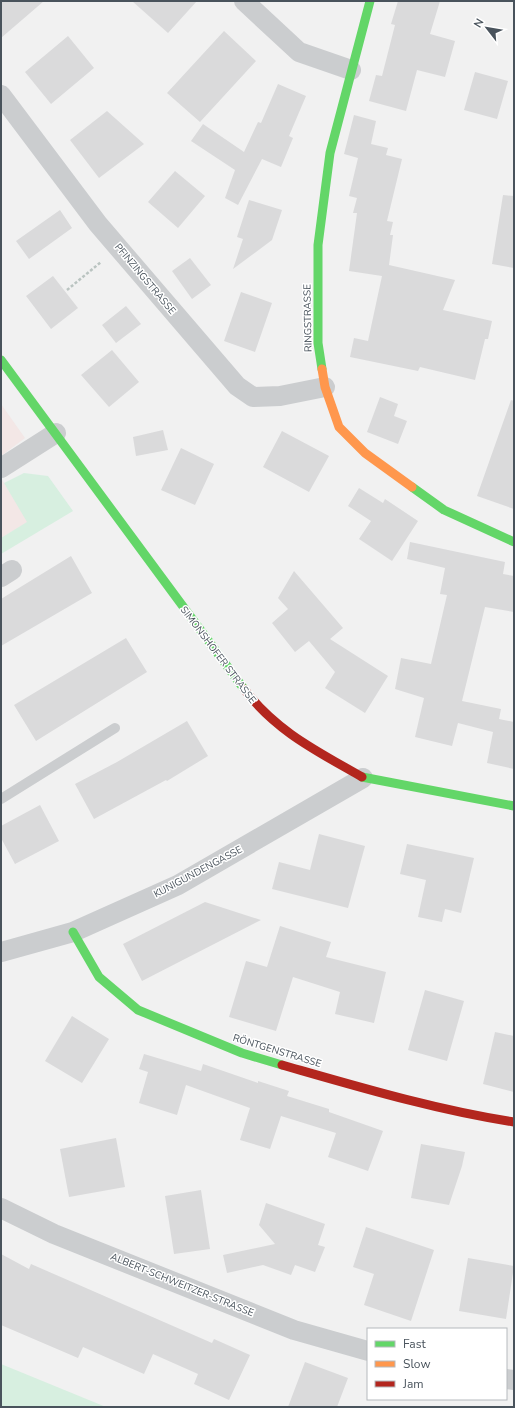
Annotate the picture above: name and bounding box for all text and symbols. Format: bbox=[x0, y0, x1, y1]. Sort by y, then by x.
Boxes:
north arrow bbox=[467, 8, 507, 48]
text: N bbox=[470, 16, 487, 30]
street label: PFINZINGSTRASSE bbox=[111, 240, 179, 318]
street label: RINGSTRASSE bbox=[300, 284, 316, 352]
street label: SIMONSHOFER STRASSE bbox=[177, 604, 259, 707]
street label: KUNIGUNDENGASSE bbox=[151, 843, 245, 901]
street label: RÖNTGENSTRASSE bbox=[231, 1031, 323, 1071]
street label: ALBERT-SCHWEITZER-STRASSE bbox=[108, 1250, 256, 1320]
legend bbox=[367, 1328, 507, 1400]
text: Fast bbox=[403, 1336, 426, 1352]
text: Slow bbox=[403, 1356, 431, 1372]
text: Jam bbox=[402, 1376, 424, 1392]

